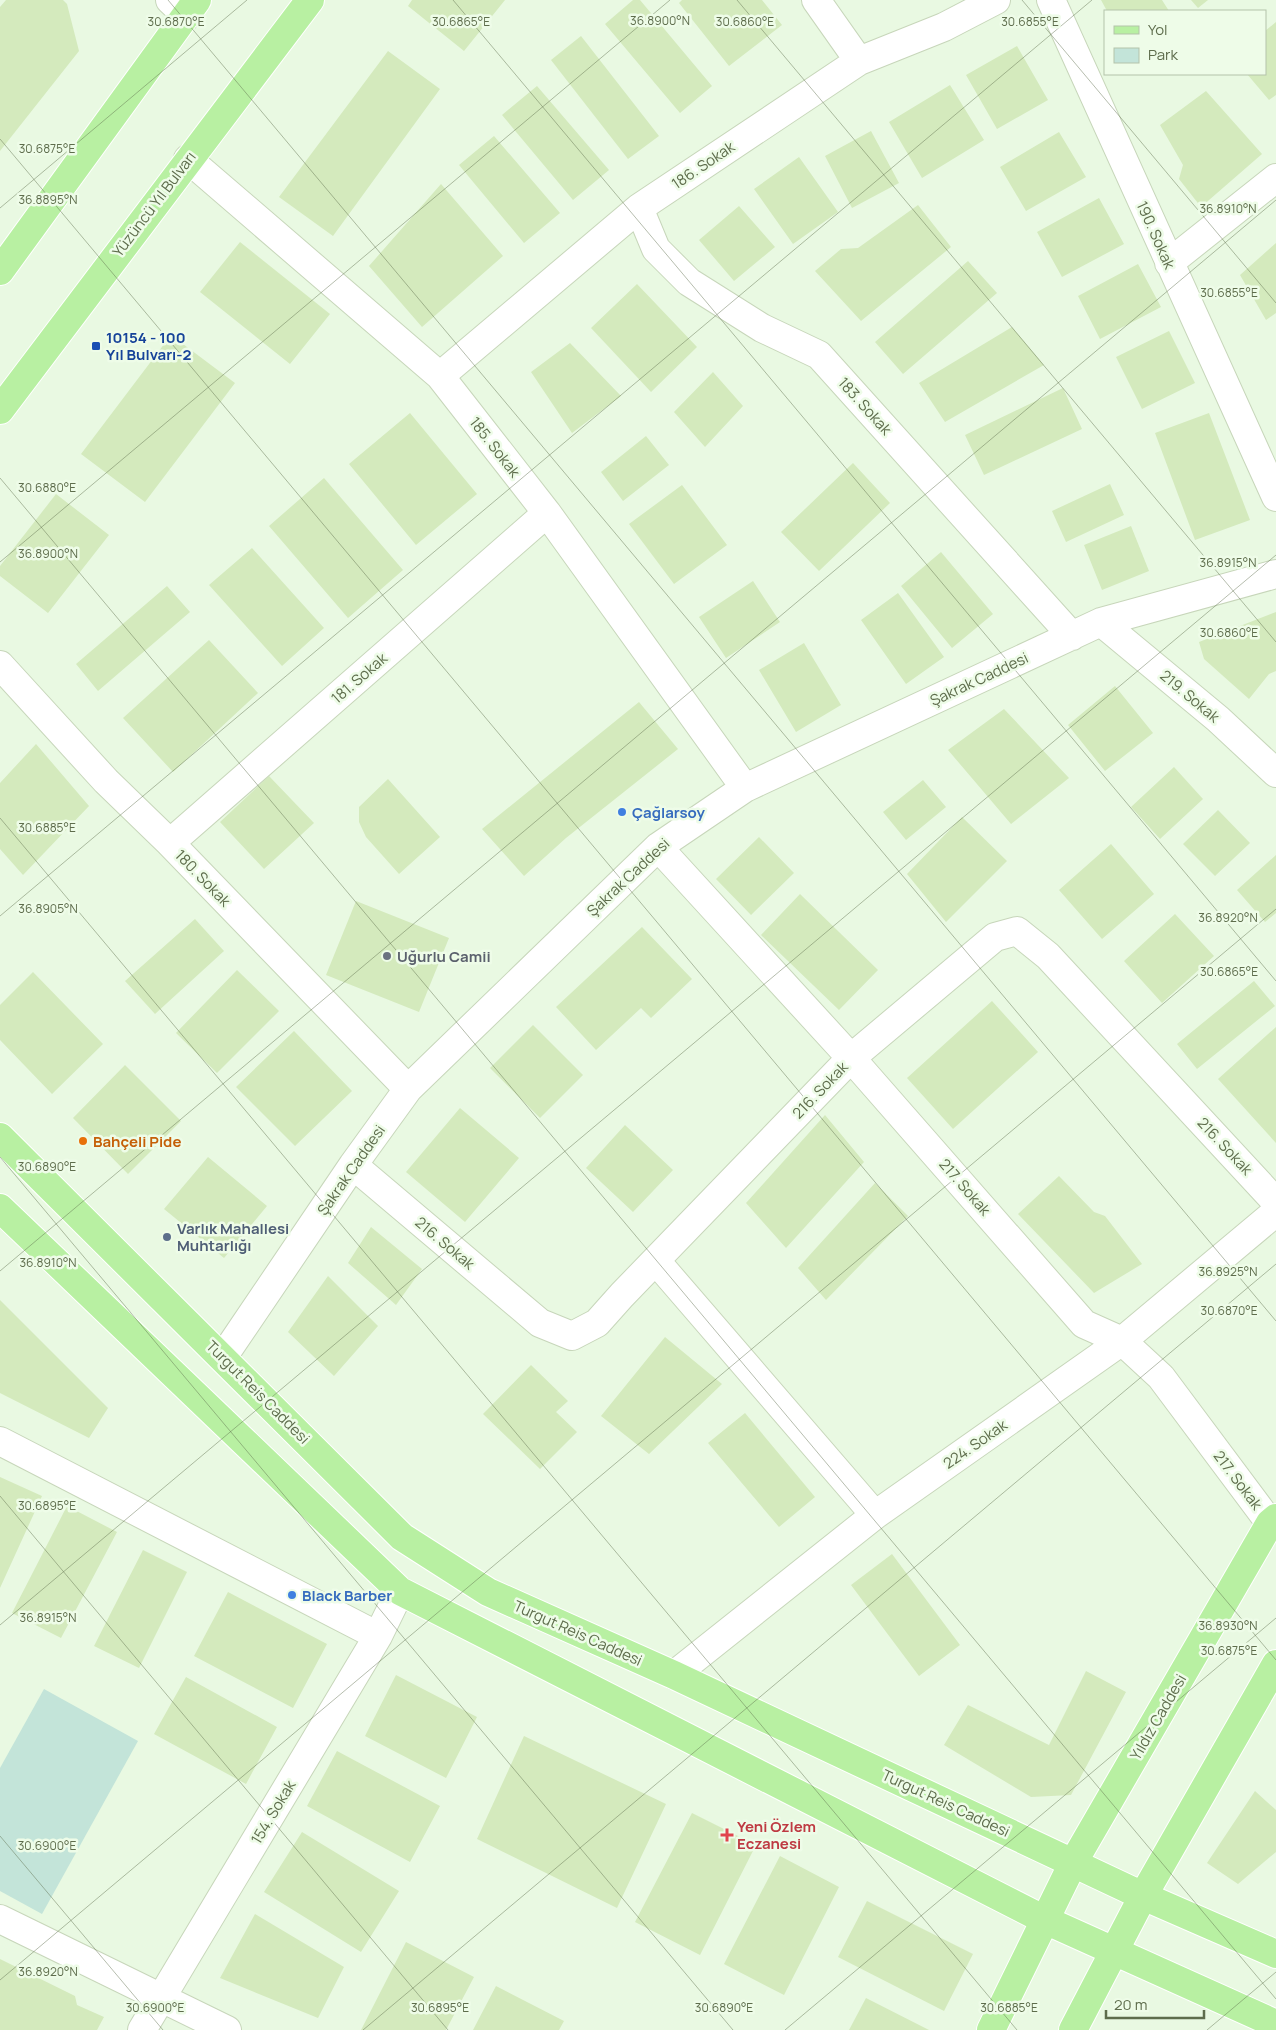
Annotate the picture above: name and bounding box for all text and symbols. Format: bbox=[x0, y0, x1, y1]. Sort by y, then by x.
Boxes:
legend bbox=[1104, 10, 1266, 75]
text: 36.8900°N bbox=[630, 12, 690, 29]
text: 30.6870°E bbox=[148, 13, 205, 30]
text: 30.6865°E bbox=[432, 13, 490, 30]
text: 30.6860°E bbox=[716, 13, 774, 30]
text: 30.6855°E bbox=[1001, 13, 1059, 30]
text: Yol bbox=[1148, 19, 1168, 40]
text: Park bbox=[1148, 44, 1178, 65]
street label: 186. Sokak bbox=[667, 136, 739, 194]
text: 30.6875°E bbox=[19, 140, 75, 157]
street label: Yüzüncü Yıl Bulvarı bbox=[107, 147, 201, 261]
text: 36.8895°N bbox=[18, 191, 78, 208]
street label: 190. Sokak bbox=[1132, 198, 1181, 273]
text: 36.8910°N bbox=[1199, 200, 1257, 217]
text: 30.6855°E bbox=[1200, 284, 1258, 301]
place label: 10154 - 100 Yıl Bulvarı-2 bbox=[106, 327, 192, 365]
marker: 10154 - 100 Yıl Bulvarı-2 bbox=[90, 340, 102, 352]
street label: 183. Sokak bbox=[833, 373, 897, 440]
street label: 185. Sokak bbox=[465, 412, 526, 482]
text: 30.6880°E bbox=[18, 479, 76, 496]
text: 36.8900°N bbox=[18, 545, 78, 562]
text: 36.8915°N bbox=[1200, 554, 1256, 571]
text: 30.6860°E bbox=[1200, 624, 1258, 641]
street label: 181. Sokak bbox=[326, 647, 392, 708]
street label: Şakrak Caddesi bbox=[927, 647, 1031, 711]
street label: 219. Sokak bbox=[1156, 665, 1225, 727]
place label: Çağlarsoy bbox=[632, 802, 706, 823]
marker: Çağlarsoy bbox=[616, 806, 628, 818]
text: 30.6885°E bbox=[18, 819, 76, 836]
street label: Şakrak Caddesi bbox=[582, 833, 674, 921]
street label: 180. Sokak bbox=[170, 845, 236, 912]
text: 36.8905°N bbox=[18, 900, 78, 917]
text: 36.8920°N bbox=[1198, 909, 1258, 926]
place label: Uğurlu Camii bbox=[397, 946, 491, 967]
marker: Uğurlu Camii bbox=[381, 950, 393, 962]
text: 30.6865°E bbox=[1200, 963, 1258, 980]
street label: 216. Sokak bbox=[787, 1056, 853, 1123]
street label: 216. Sokak bbox=[1193, 1113, 1258, 1180]
street label: Şakrak Caddesi bbox=[312, 1121, 390, 1219]
place label: Bahçeli Pide bbox=[93, 1131, 181, 1152]
marker: Bahçeli Pide bbox=[77, 1135, 89, 1147]
street label: 217. Sokak bbox=[934, 1154, 996, 1220]
text: 30.6890°E bbox=[18, 1158, 76, 1175]
street label: 216. Sokak bbox=[411, 1212, 480, 1274]
place label: Varlık Mahallesi Muhtarlığı bbox=[177, 1218, 289, 1256]
marker: Varlık Mahallesi Muhtarlığı bbox=[161, 1231, 173, 1243]
text: 36.8910°N bbox=[19, 1254, 77, 1271]
text: 36.8925°N bbox=[1199, 1263, 1257, 1280]
text: 30.6870°E bbox=[1201, 1302, 1258, 1319]
street label: Turgut Reis Caddesi bbox=[202, 1336, 314, 1448]
street label: 224. Sokak bbox=[939, 1414, 1012, 1474]
street label: 217. Sokak bbox=[1209, 1446, 1268, 1514]
text: 30.6895°E bbox=[18, 1497, 76, 1514]
place label: Black Barber bbox=[302, 1585, 392, 1606]
marker: Black Barber bbox=[286, 1589, 298, 1601]
street label: Turgut Reis Caddesi bbox=[510, 1595, 646, 1671]
text: 36.8915°N bbox=[20, 1609, 76, 1626]
text: 36.8930°N bbox=[1198, 1617, 1258, 1634]
text: 30.6875°E bbox=[1201, 1642, 1257, 1659]
street label: Yıldız Caddesi bbox=[1125, 1670, 1191, 1764]
street label: Turgut Reis Caddesi bbox=[879, 1764, 1013, 1842]
street label: 154. Sokak bbox=[246, 1776, 301, 1848]
place label: Yeni Özlem Eczanesi bbox=[737, 1816, 816, 1854]
marker: Yeni Özlem Eczanesi bbox=[721, 1829, 733, 1841]
text: 30.6900°E bbox=[18, 1837, 76, 1854]
text: 36.8920°N bbox=[18, 1963, 78, 1980]
scale bar bbox=[1106, 1988, 1204, 2020]
text: 20 m bbox=[1114, 1994, 1147, 2015]
text: 30.6900°E bbox=[126, 1999, 184, 2016]
text: 30.6895°E bbox=[411, 1999, 469, 2016]
text: 30.6890°E bbox=[695, 1999, 753, 2016]
text: 30.6885°E bbox=[980, 1999, 1038, 2016]

